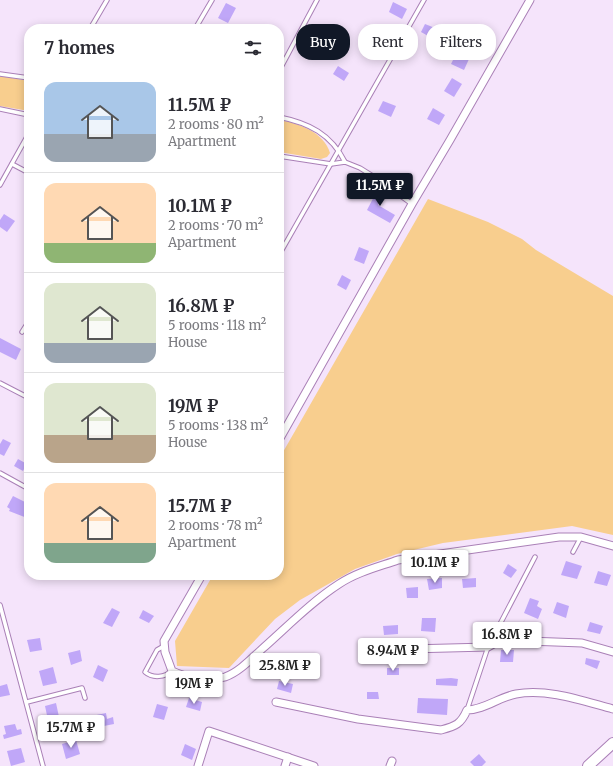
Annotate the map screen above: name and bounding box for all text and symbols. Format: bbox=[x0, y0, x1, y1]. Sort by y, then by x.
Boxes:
chip: Buy bbox=[296, 24, 350, 60]
chip: Rent bbox=[358, 24, 418, 60]
chip: Filters bbox=[426, 24, 496, 60]
text: 7 homes bbox=[44, 37, 115, 59]
icon: filters bbox=[242, 37, 264, 59]
text: 11.5M ₽ bbox=[168, 94, 231, 116]
icon: home bbox=[76, 98, 124, 146]
text: 2 rooms · 80 m² bbox=[168, 116, 264, 133]
text: Apartment bbox=[168, 133, 236, 150]
pin: 11.5M ₽ bbox=[343, 173, 417, 207]
text: 11.5M ₽ bbox=[356, 177, 404, 194]
text: 10.1M ₽ bbox=[168, 195, 232, 217]
icon: home bbox=[76, 199, 124, 247]
text: 2 rooms · 70 m² bbox=[168, 217, 263, 234]
text: Apartment bbox=[168, 234, 236, 251]
text: 16.8M ₽ bbox=[168, 295, 234, 317]
icon: home bbox=[76, 299, 124, 347]
text: 5 rooms · 118 m² bbox=[168, 317, 266, 334]
text: House bbox=[168, 334, 207, 351]
text: 19M ₽ bbox=[168, 395, 219, 417]
icon: home bbox=[76, 399, 124, 447]
text: 5 rooms · 138 m² bbox=[168, 417, 268, 434]
text: House bbox=[168, 434, 207, 451]
text: 15.7M ₽ bbox=[168, 495, 232, 517]
icon: home bbox=[76, 499, 124, 547]
text: 2 rooms · 78 m² bbox=[168, 517, 262, 534]
text: Apartment bbox=[168, 534, 236, 551]
pin: 10.1M ₽ bbox=[398, 550, 472, 584]
text: 10.1M ₽ bbox=[410, 554, 460, 571]
pin: 16.8M ₽ bbox=[470, 622, 544, 656]
text: 16.8M ₽ bbox=[482, 626, 532, 643]
pin: 8.94M ₽ bbox=[356, 638, 430, 672]
text: 8.94M ₽ bbox=[367, 642, 419, 659]
pin: 25.8M ₽ bbox=[248, 653, 322, 687]
text: 25.8M ₽ bbox=[259, 657, 311, 674]
pin: 19M ₽ bbox=[166, 671, 222, 705]
text: 19M ₽ bbox=[175, 675, 213, 692]
pin: 15.7M ₽ bbox=[34, 715, 108, 749]
text: 15.7M ₽ bbox=[47, 719, 95, 736]

